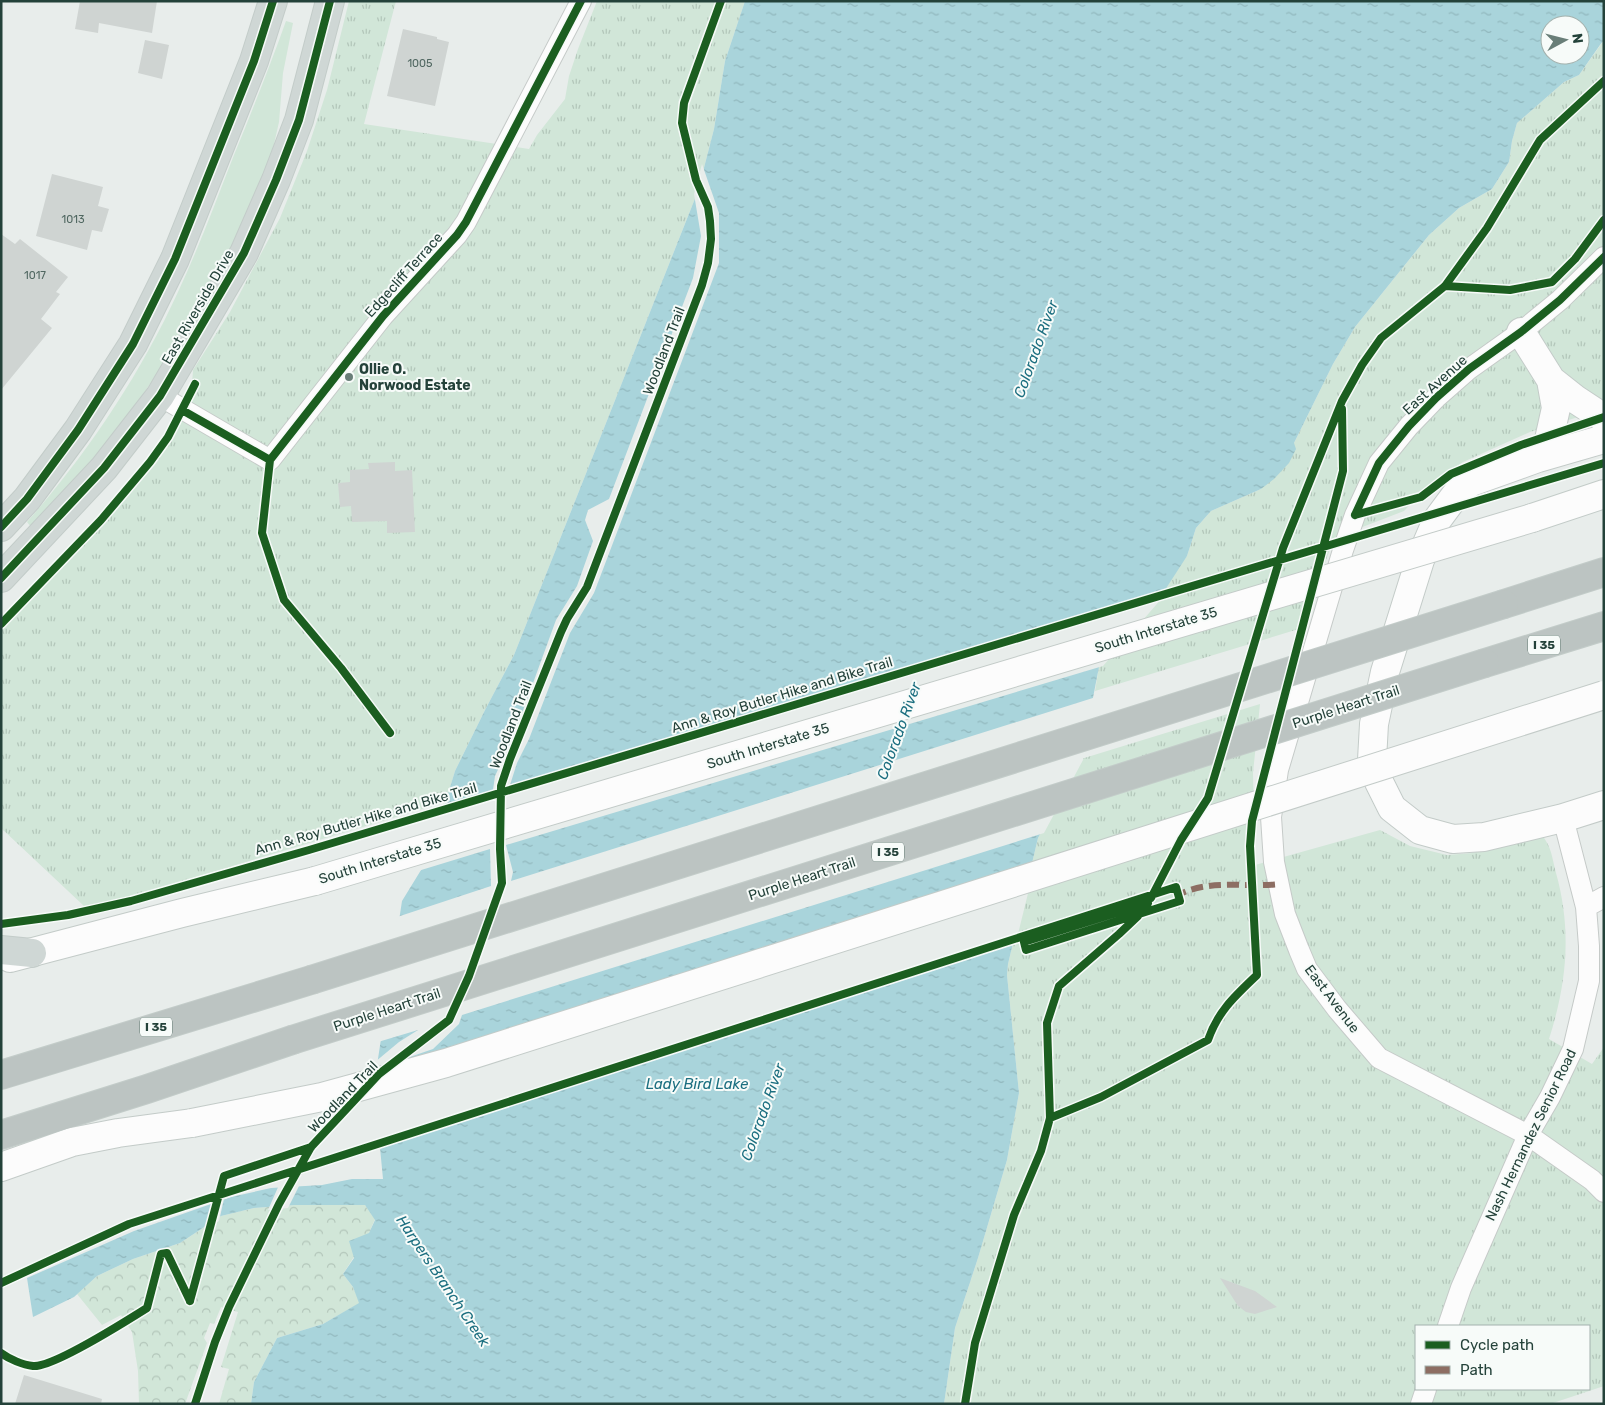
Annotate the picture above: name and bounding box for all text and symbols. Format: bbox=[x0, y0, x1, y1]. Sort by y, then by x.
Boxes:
north arrow bbox=[1540, 15, 1590, 65]
text: N bbox=[1568, 32, 1586, 45]
house number: 1005 bbox=[407, 57, 433, 70]
house number: 1013 bbox=[61, 213, 85, 226]
street label: Edgecliff Terrace bbox=[361, 229, 447, 321]
street label: East Riverside Drive bbox=[158, 247, 238, 367]
house number: 1017 bbox=[24, 269, 46, 282]
water label: Colorado River bbox=[1010, 297, 1062, 400]
street label: Woodland Trail bbox=[639, 305, 689, 397]
street label: East Avenue bbox=[1399, 352, 1471, 418]
place label: Ollie O. Norwood Estate bbox=[359, 361, 471, 394]
marker: Ollie O. Norwood Estate bbox=[343, 371, 355, 383]
street label: South Interstate 35 bbox=[1093, 603, 1219, 657]
road number: I 35 bbox=[1528, 636, 1560, 654]
street label: Ann & Roy Butler Hike and Bike Trail bbox=[669, 653, 895, 737]
street label: Woodland Trail bbox=[486, 679, 536, 771]
water label: Colorado River bbox=[873, 679, 925, 782]
street label: Purple Heart Trail bbox=[1290, 682, 1402, 732]
street label: South Interstate 35 bbox=[705, 719, 831, 773]
street label: Ann & Roy Butler Hike and Bike Trail bbox=[253, 779, 479, 859]
street label: South Interstate 35 bbox=[317, 834, 443, 888]
road number: I 35 bbox=[872, 842, 904, 862]
street label: Purple Heart Trail bbox=[746, 854, 858, 904]
street label: East Avenue bbox=[1301, 962, 1363, 1037]
street label: Purple Heart Trail bbox=[331, 985, 443, 1035]
road number: I 35 bbox=[140, 1018, 172, 1036]
street label: Nash Hernandez Senior Road bbox=[1482, 1046, 1580, 1224]
street label: Woodland Trail bbox=[305, 1058, 381, 1136]
water label: Colorado River bbox=[737, 1060, 789, 1163]
water label: Lady Bird Lake bbox=[646, 1075, 749, 1093]
water label: Harpers Branch Creek bbox=[392, 1212, 494, 1350]
legend bbox=[1415, 1325, 1590, 1390]
text: Cycle path bbox=[1460, 1336, 1534, 1354]
text: Path bbox=[1460, 1361, 1493, 1379]

